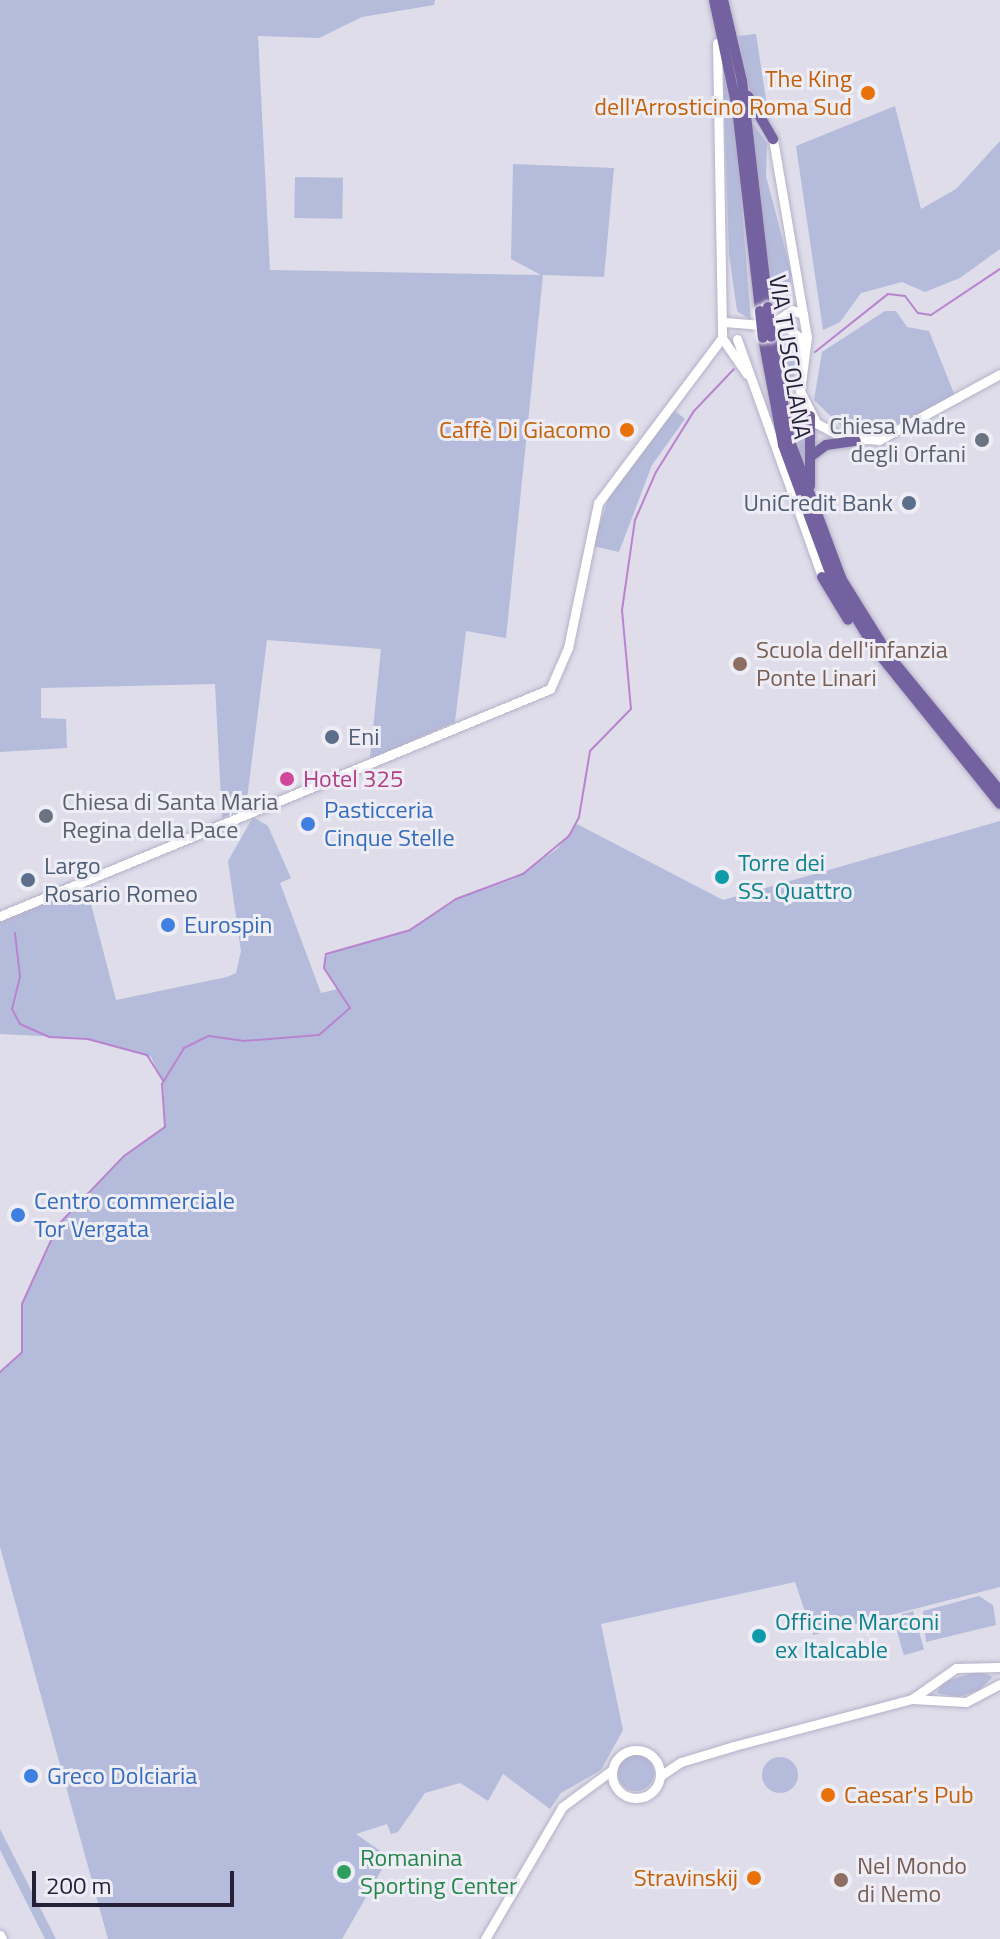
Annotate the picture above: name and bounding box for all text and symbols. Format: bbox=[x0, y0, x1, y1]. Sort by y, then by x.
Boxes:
place label: The King dell'Arrosticino Roma Sud bbox=[594, 65, 852, 121]
marker: The King dell'Arrosticino Roma Sud bbox=[859, 84, 877, 102]
street label: VIA TUSCOLANA bbox=[763, 273, 817, 441]
place label: Chiesa Madre degli Orfani bbox=[829, 412, 966, 468]
place label: Caffè Di Giacomo bbox=[439, 416, 611, 444]
marker: Caffè Di Giacomo bbox=[618, 421, 636, 439]
marker: Chiesa Madre degli Orfani bbox=[973, 431, 991, 449]
place label: UniCredit Bank bbox=[743, 489, 893, 517]
marker: UniCredit Bank bbox=[900, 494, 918, 512]
place label: Scuola dell'infanzia Ponte Linari bbox=[756, 636, 948, 692]
marker: Scuola dell'infanzia Ponte Linari bbox=[731, 655, 749, 673]
place label: Eni bbox=[348, 723, 379, 751]
marker: Eni bbox=[323, 728, 341, 746]
place label: Hotel 325 bbox=[303, 765, 403, 793]
marker: Hotel 325 bbox=[278, 770, 296, 788]
place label: Chiesa di Santa Maria Regina della Pace bbox=[62, 788, 278, 844]
place label: Pasticceria Cinque Stelle bbox=[324, 796, 455, 852]
marker: Chiesa di Santa Maria Regina della Pace bbox=[37, 807, 55, 825]
marker: Pasticceria Cinque Stelle bbox=[299, 815, 317, 833]
place label: Torre dei SS. Quattro bbox=[738, 849, 853, 905]
place label: Largo Rosario Romeo bbox=[44, 852, 198, 908]
marker: Torre dei SS. Quattro bbox=[713, 868, 731, 886]
marker: Largo Rosario Romeo bbox=[19, 871, 37, 889]
place label: Eurospin bbox=[184, 911, 273, 939]
marker: Eurospin bbox=[159, 916, 177, 934]
place label: Centro commerciale Tor Vergata bbox=[34, 1187, 235, 1243]
marker: Centro commerciale Tor Vergata bbox=[9, 1206, 27, 1224]
place label: Officine Marconi ex Italcable bbox=[775, 1608, 939, 1664]
marker: Officine Marconi ex Italcable bbox=[750, 1627, 768, 1645]
place label: Greco Dolciaria bbox=[47, 1762, 197, 1790]
marker: Greco Dolciaria bbox=[22, 1767, 40, 1785]
place label: Caesar's Pub bbox=[844, 1781, 974, 1809]
marker: Caesar's Pub bbox=[819, 1786, 837, 1804]
place label: Romanina Sporting Center bbox=[360, 1844, 517, 1900]
place label: Nel Mondo di Nemo bbox=[857, 1852, 967, 1908]
scale bar bbox=[36, 1855, 238, 1905]
marker: Romanina Sporting Center bbox=[335, 1863, 353, 1881]
place label: Stravinskij bbox=[634, 1864, 738, 1892]
text: 200 m bbox=[46, 1867, 112, 1903]
marker: Stravinskij bbox=[745, 1869, 763, 1887]
marker: Nel Mondo di Nemo bbox=[832, 1871, 850, 1889]

